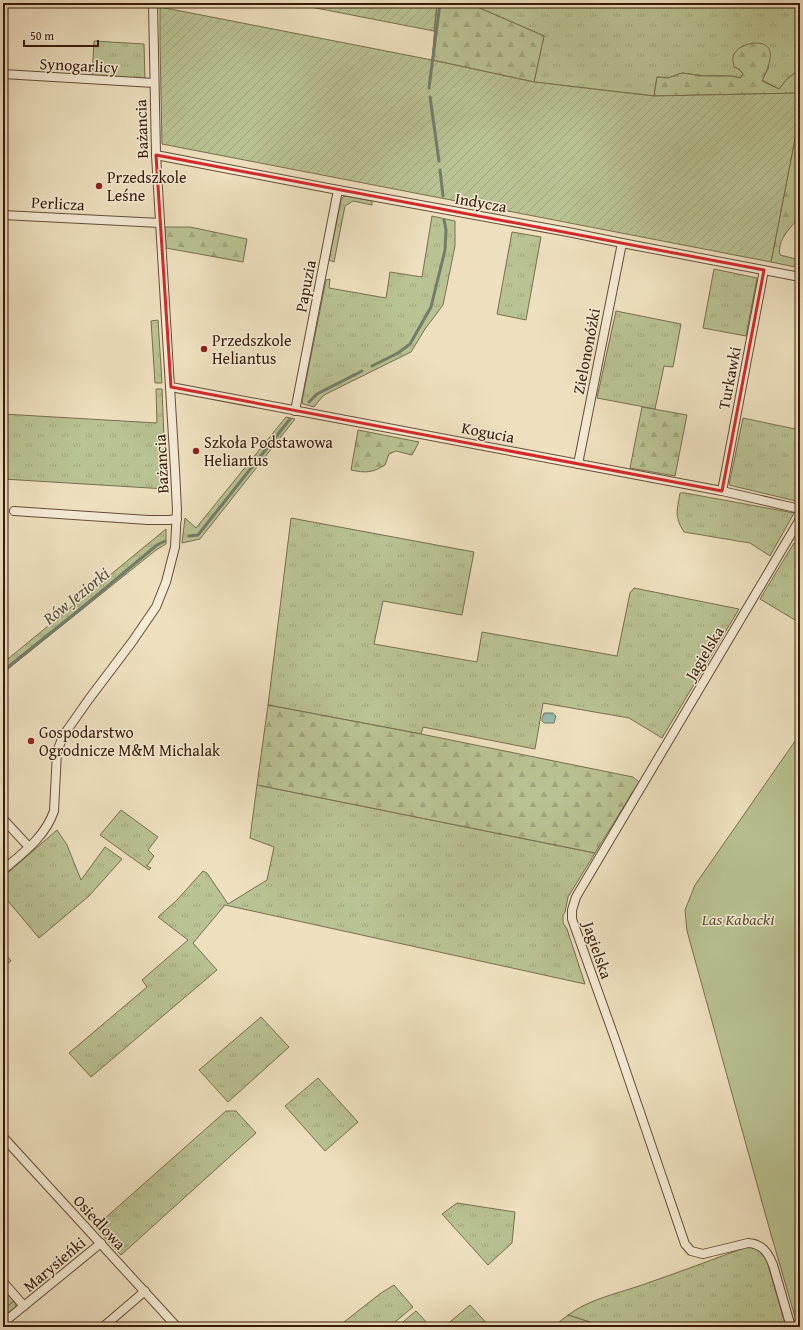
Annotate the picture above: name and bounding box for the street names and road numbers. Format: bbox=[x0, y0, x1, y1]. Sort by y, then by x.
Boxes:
street label: Synogarlicy bbox=[39, 51, 119, 79]
street label: Bażancia bbox=[128, 98, 154, 159]
street label: Indycza bbox=[453, 186, 509, 218]
street label: Perlicza bbox=[31, 190, 86, 216]
street label: Papuzia bbox=[288, 258, 322, 314]
street label: Zielononóżki bbox=[566, 305, 606, 396]
street label: Turkawki bbox=[711, 344, 747, 412]
street label: Kogucia bbox=[459, 415, 517, 449]
street label: Bażancia bbox=[147, 433, 175, 494]
street label: Jagielska bbox=[677, 621, 730, 686]
street label: Jagielska bbox=[576, 916, 619, 982]
street label: Osiedlowa bbox=[68, 1189, 132, 1255]
street label: Marysieńki bbox=[17, 1230, 91, 1297]

